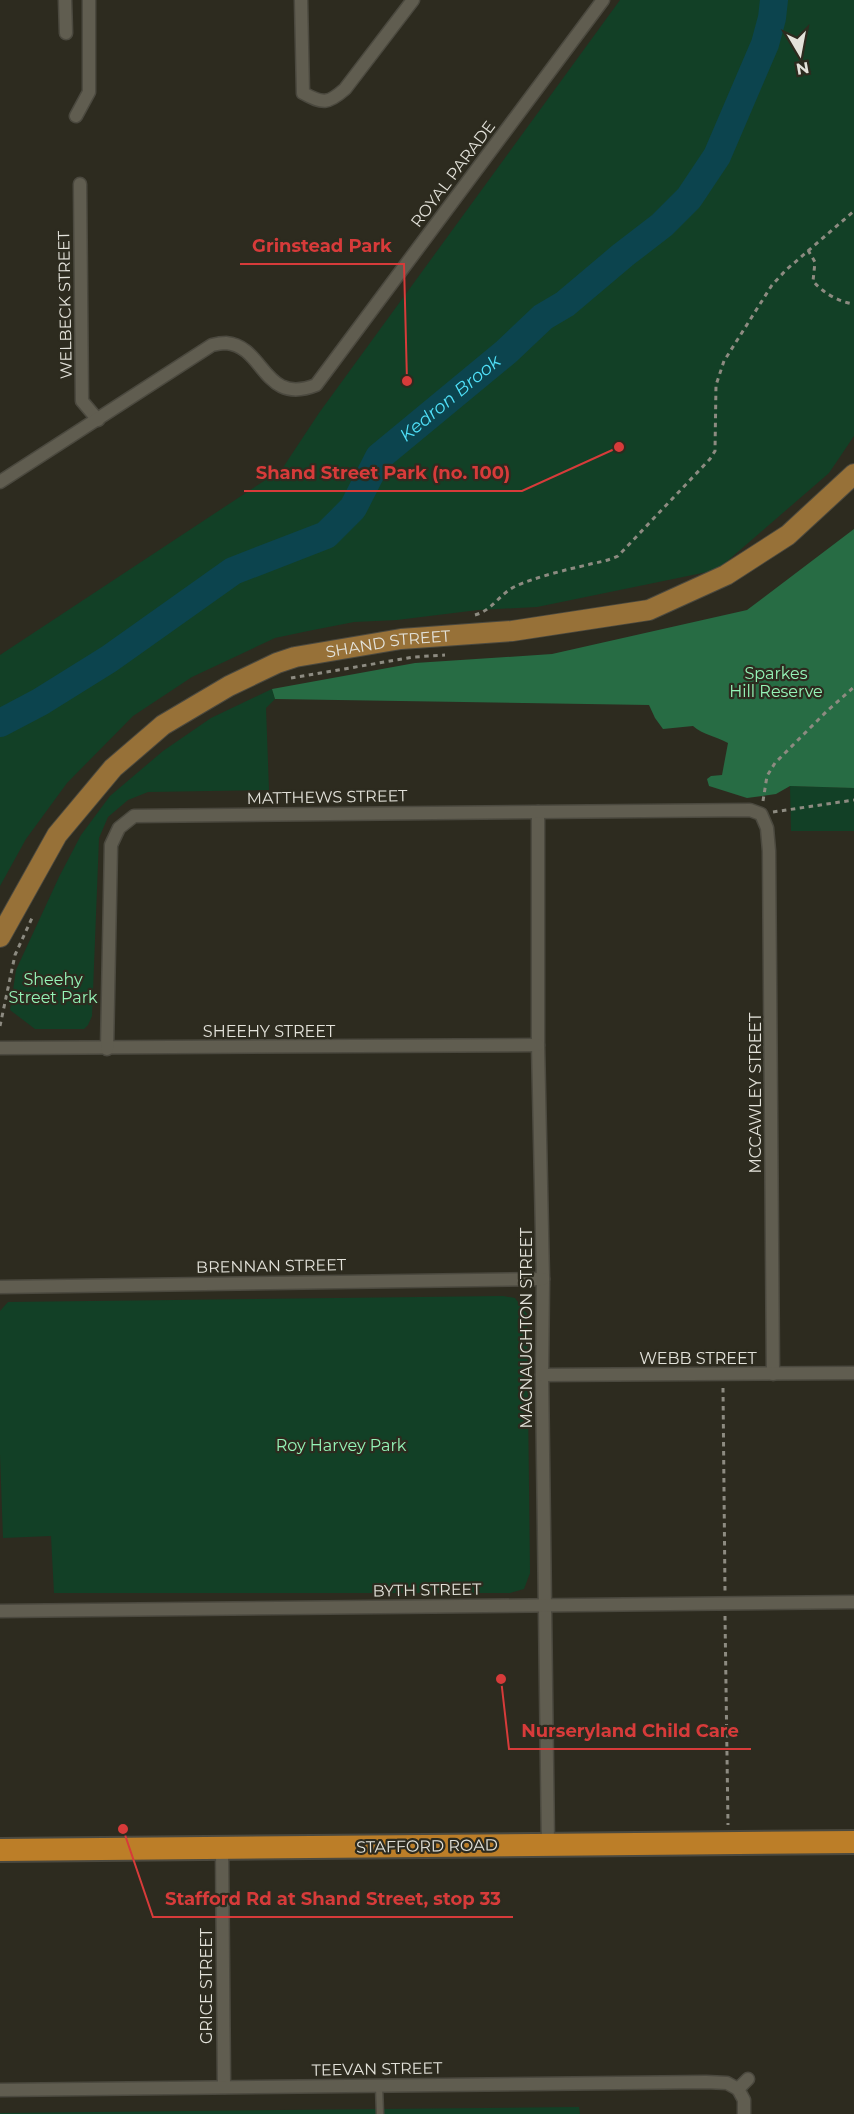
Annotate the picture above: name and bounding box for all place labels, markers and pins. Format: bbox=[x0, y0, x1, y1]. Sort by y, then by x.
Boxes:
callout: Grinstead Park bbox=[240, 228, 404, 264]
callout: Shand Street Park (no. 100) bbox=[244, 455, 522, 491]
callout: Nurseryland Child Care bbox=[509, 1713, 751, 1749]
callout: Stafford Rd at Shand Street, stop 33 bbox=[153, 1881, 513, 1917]

